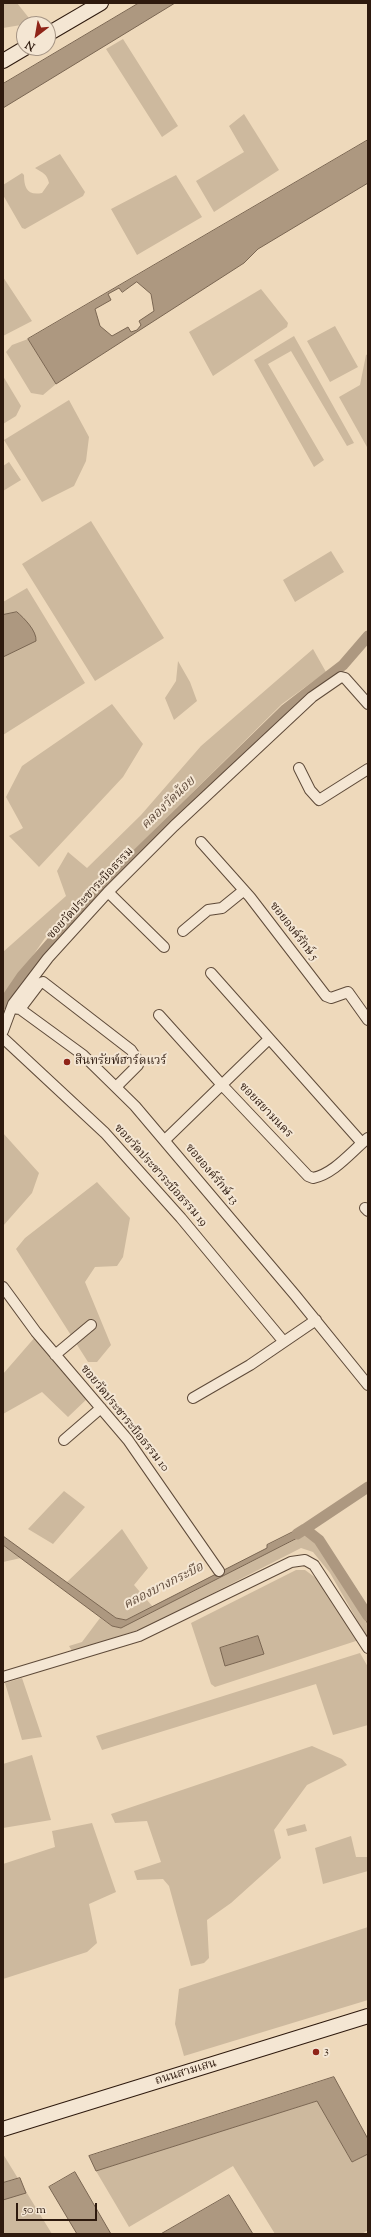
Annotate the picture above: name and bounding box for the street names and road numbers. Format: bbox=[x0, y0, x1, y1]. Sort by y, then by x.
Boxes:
street label: ซอยวัดประชาระบือธรรม bbox=[45, 845, 137, 943]
street label: ซอยองค์รักษ์ 5 bbox=[266, 900, 320, 964]
street label: ซอยสยามนคร bbox=[235, 1080, 295, 1142]
street label: ซอยวัดประชาระบือธรรม 19 bbox=[110, 1122, 210, 1230]
street label: ซอยองค์รักษ์ 13 bbox=[181, 1142, 241, 1208]
street label: ซอยวัดประชาระบือธรรม 10 bbox=[76, 1363, 172, 1475]
street label: ถนนสามเสน bbox=[153, 2057, 219, 2089]

